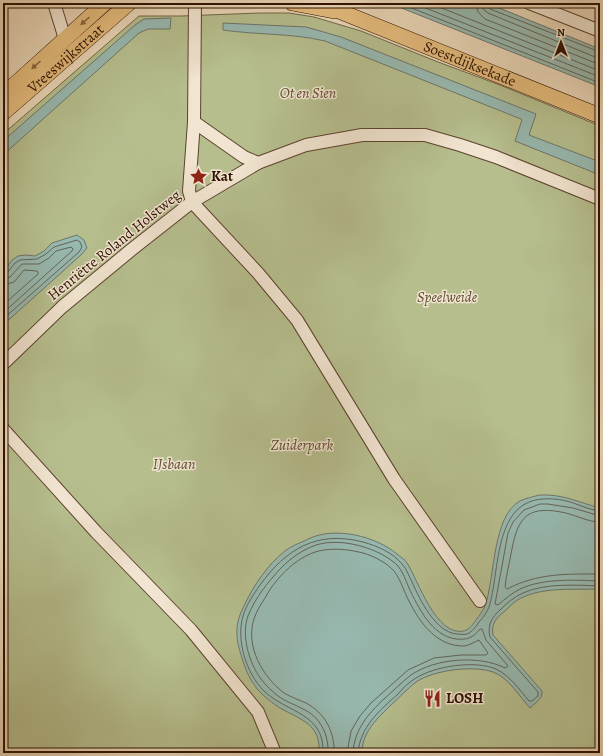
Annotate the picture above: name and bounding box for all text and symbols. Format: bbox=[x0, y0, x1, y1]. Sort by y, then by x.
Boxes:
one-way arrow bbox=[80, 17, 90, 26]
street label: Vreeswijkstraat bbox=[22, 20, 108, 98]
north arrow bbox=[541, 22, 581, 62]
text: N bbox=[557, 25, 565, 40]
street label: Soestdijksekade bbox=[421, 36, 519, 91]
one-way arrow bbox=[31, 61, 41, 70]
park label: Ot en Sien bbox=[280, 83, 336, 103]
place icon: Kat bbox=[188, 166, 208, 186]
place label: Kat bbox=[211, 166, 233, 186]
street label: Henriëtte Roland Holstweg bbox=[43, 185, 185, 305]
park label: Speelweide bbox=[417, 287, 478, 307]
park label: Zuiderpark bbox=[271, 435, 334, 455]
park label: IJsbaan bbox=[153, 454, 195, 474]
restaurant icon: LOSH bbox=[423, 688, 443, 708]
place label: LOSH bbox=[446, 688, 483, 708]

